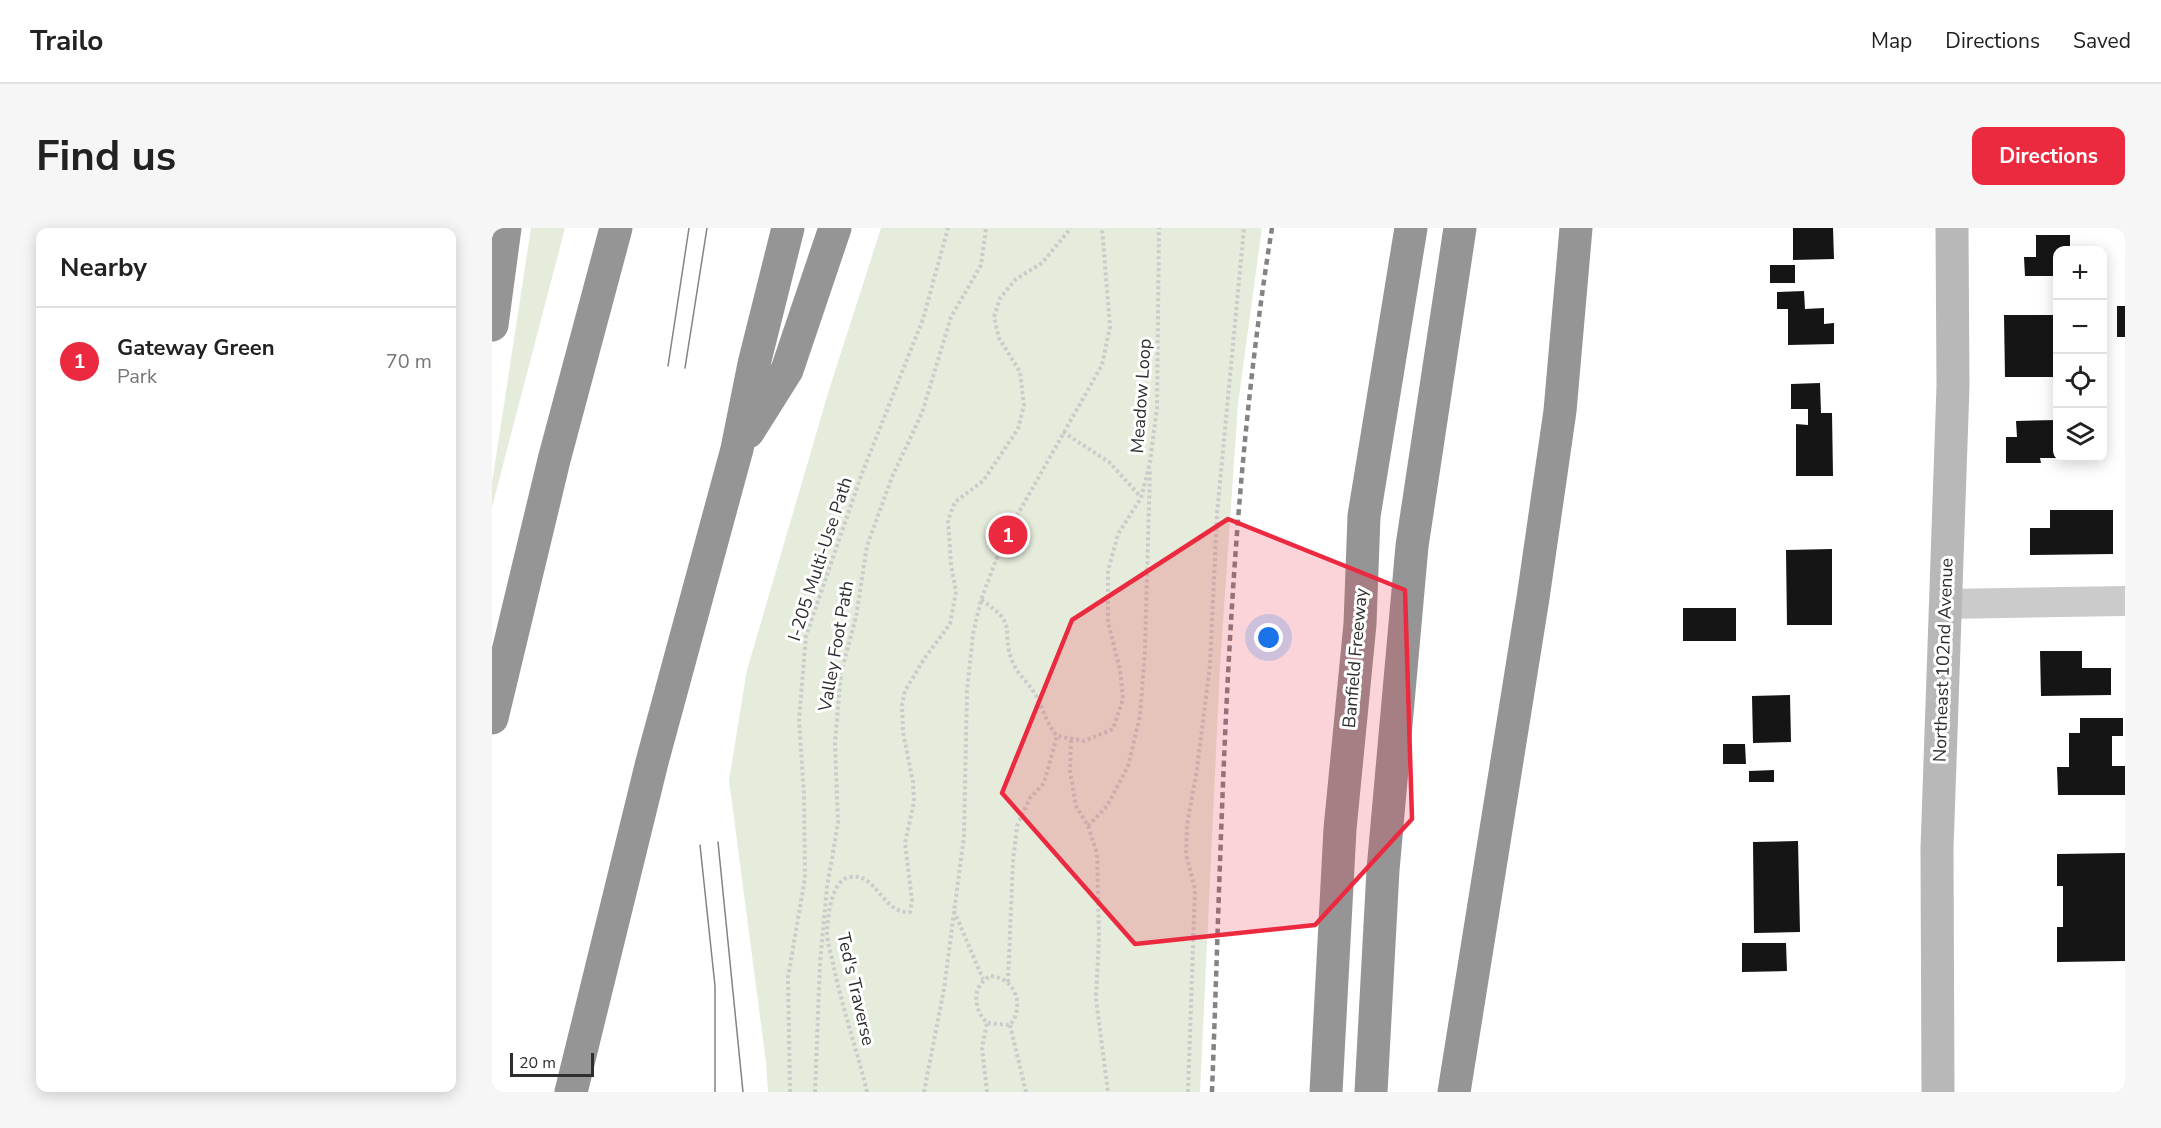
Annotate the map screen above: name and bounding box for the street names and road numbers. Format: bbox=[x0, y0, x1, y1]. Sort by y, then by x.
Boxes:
street label: Meadow Loop bbox=[1125, 338, 1157, 454]
street label: I-205 Multi-Use Path bbox=[782, 474, 858, 644]
street label: Northeast 102nd Avenue bbox=[1927, 557, 1959, 763]
street label: Valley Foot Path bbox=[813, 579, 859, 714]
street label: Banfield Freeway bbox=[1337, 586, 1373, 729]
street label: Ted's Traverse bbox=[831, 930, 881, 1048]

